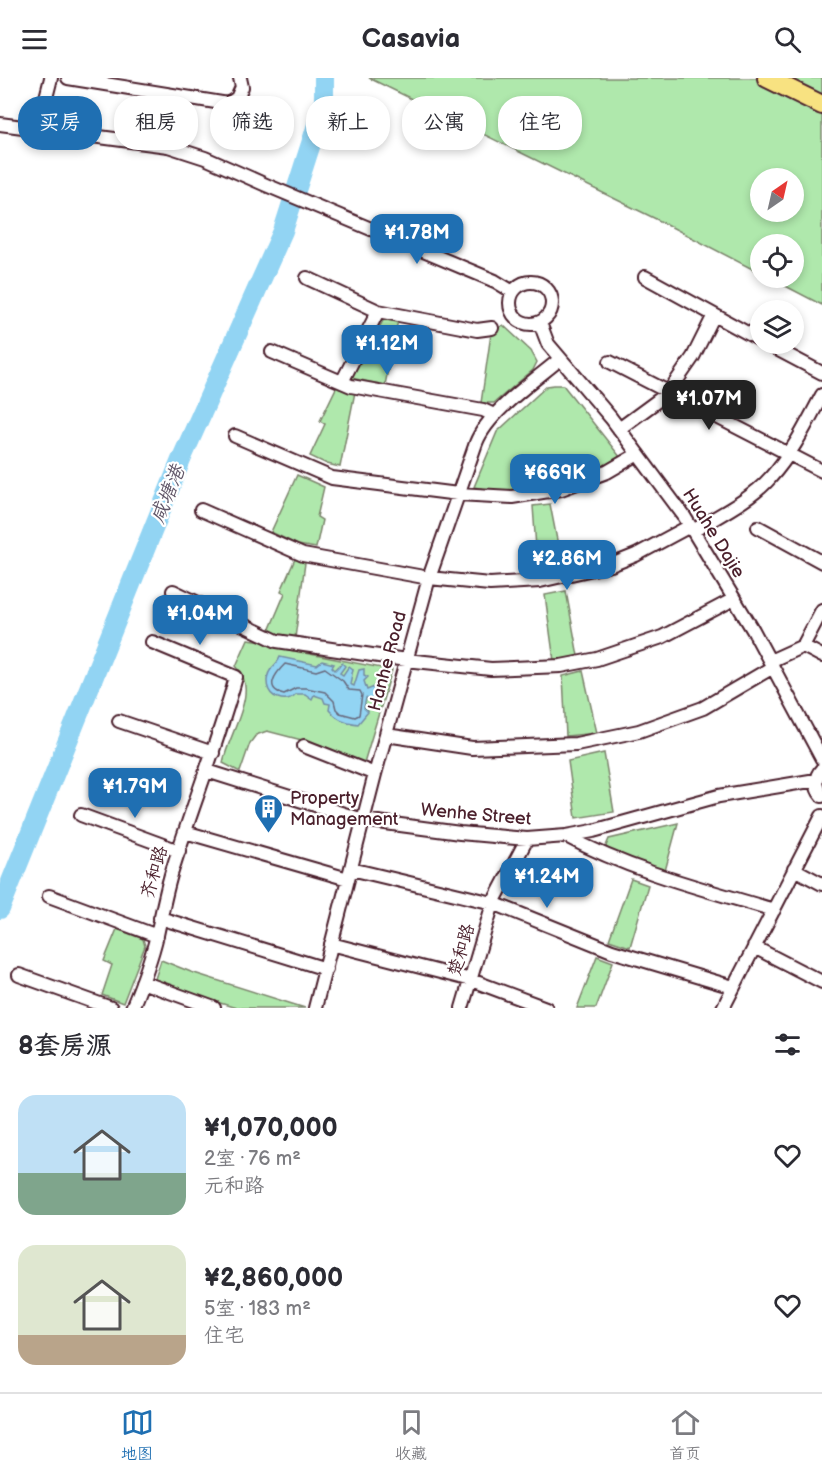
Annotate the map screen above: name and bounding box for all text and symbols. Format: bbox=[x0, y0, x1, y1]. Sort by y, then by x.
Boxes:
icon: menu bbox=[18, 23, 51, 56]
text: Casavia bbox=[362, 23, 460, 55]
icon: search bbox=[771, 23, 804, 56]
chip: 买房 bbox=[18, 96, 102, 150]
chip: 租房 bbox=[114, 96, 198, 150]
chip: 筛选 bbox=[210, 96, 294, 150]
chip: 新上 bbox=[306, 96, 390, 150]
chip: 公寓 bbox=[402, 96, 486, 150]
chip: 住宅 bbox=[498, 96, 582, 150]
north arrow bbox=[750, 168, 804, 222]
map controls bbox=[750, 168, 804, 354]
pin: ¥1.78M bbox=[368, 214, 466, 265]
text: ¥1.78M bbox=[384, 221, 450, 245]
button: locate bbox=[750, 234, 804, 288]
button: layers bbox=[750, 300, 804, 354]
pin: ¥1.12M bbox=[338, 325, 436, 376]
text: ¥1.12M bbox=[356, 332, 418, 356]
pin: ¥1.07M bbox=[660, 380, 758, 431]
text: ¥1.07M bbox=[676, 387, 742, 411]
pin: ¥669K bbox=[513, 454, 597, 505]
water label: 咸塘港 bbox=[146, 460, 191, 527]
text: ¥669K bbox=[524, 461, 586, 485]
street label: Huahe Dajie bbox=[678, 485, 749, 582]
pin: ¥2.86M bbox=[518, 540, 616, 591]
text: ¥2.86M bbox=[532, 547, 602, 571]
pin: ¥1.04M bbox=[151, 595, 249, 646]
text: ¥1.04M bbox=[167, 602, 233, 626]
street label: Hanhe Road bbox=[364, 609, 411, 713]
pin: ¥1.79M bbox=[86, 768, 184, 819]
text: ¥1.79M bbox=[102, 775, 168, 799]
place label: Property Management bbox=[290, 788, 399, 830]
building icon: Property Management bbox=[253, 792, 285, 834]
street label: Wenhe Street bbox=[420, 799, 533, 830]
street label: 齐和路 bbox=[137, 843, 172, 901]
pin: ¥1.24M bbox=[498, 858, 596, 909]
text: ¥1.24M bbox=[514, 865, 580, 889]
street label: 楚和路 bbox=[444, 921, 479, 979]
icon: filters bbox=[771, 1028, 804, 1061]
text: 8套房源 bbox=[18, 1031, 112, 1062]
text: ¥1,070,000 bbox=[204, 1113, 338, 1144]
icon: home bbox=[66, 1119, 138, 1191]
icon: heart bbox=[771, 1139, 804, 1172]
text: 2室 · 76 m² bbox=[204, 1147, 301, 1171]
text: 元和路 bbox=[204, 1174, 264, 1198]
text: ¥2,860,000 bbox=[204, 1263, 343, 1294]
icon: home bbox=[66, 1269, 138, 1341]
icon: heart bbox=[771, 1289, 804, 1322]
text: 5室 · 183 m² bbox=[204, 1297, 311, 1321]
text: 住宅 bbox=[204, 1324, 244, 1348]
tab: 地图 bbox=[121, 1406, 154, 1464]
tab: 收藏 bbox=[395, 1406, 428, 1464]
tab: 首页 bbox=[669, 1406, 702, 1464]

